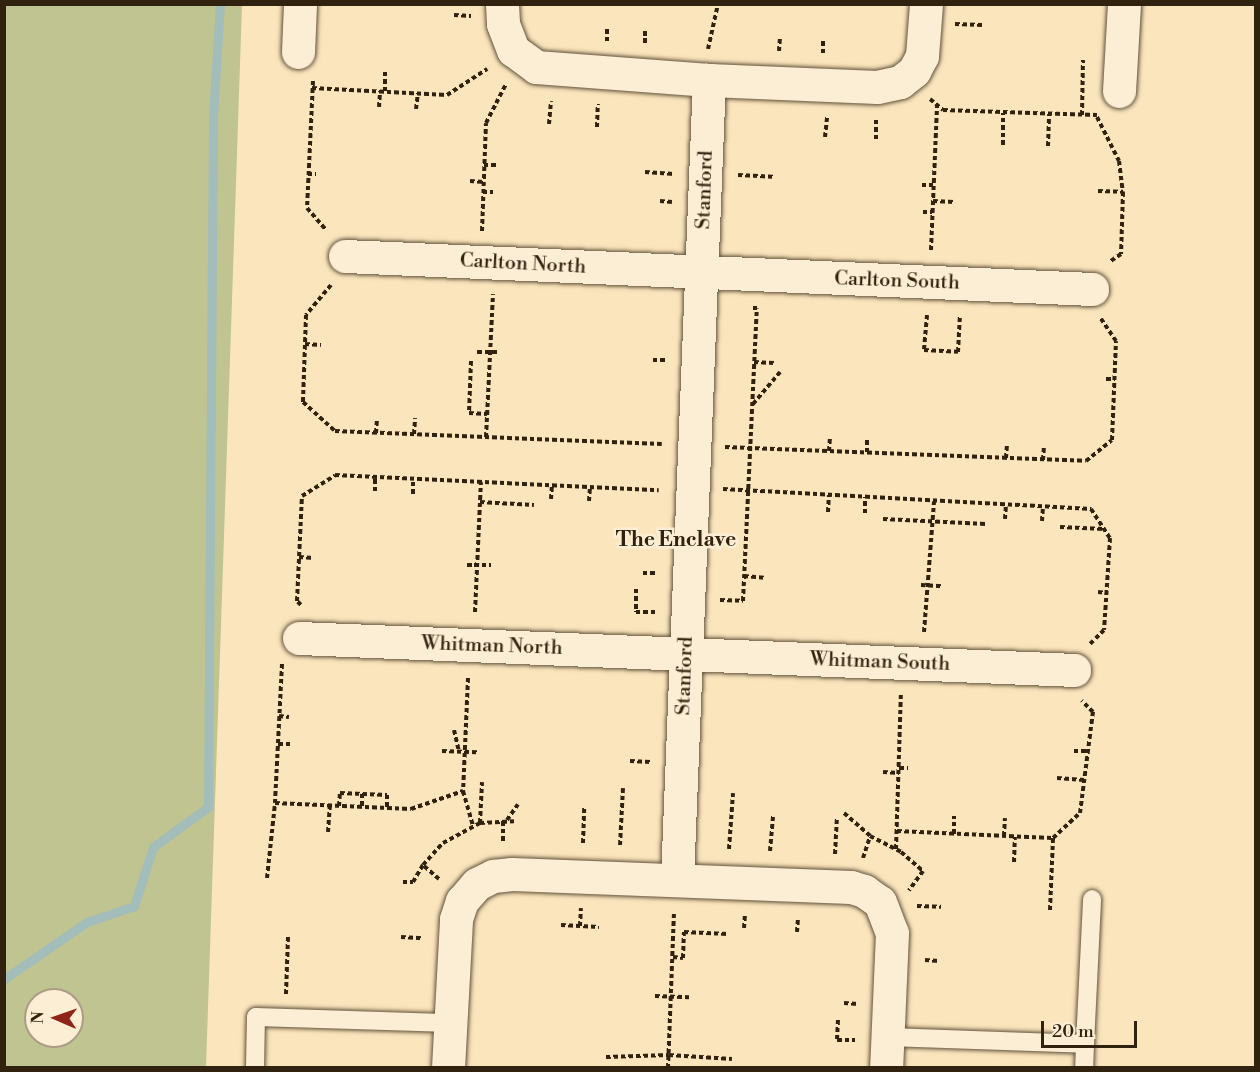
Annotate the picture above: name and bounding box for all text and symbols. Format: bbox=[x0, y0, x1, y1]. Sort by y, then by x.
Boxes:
street label: Stanford bbox=[692, 150, 718, 230]
street label: Carlton North bbox=[459, 249, 587, 279]
street label: Carlton South bbox=[834, 267, 960, 295]
district label: The Enclave bbox=[616, 527, 736, 553]
street label: Whitman North bbox=[421, 632, 563, 660]
street label: Stanford bbox=[672, 636, 698, 716]
street label: Whitman South bbox=[809, 648, 951, 676]
north arrow bbox=[24, 988, 84, 1048]
scale bar bbox=[1044, 1009, 1140, 1047]
text: N bbox=[28, 1011, 48, 1024]
text: 20 m bbox=[1052, 1020, 1094, 1043]

